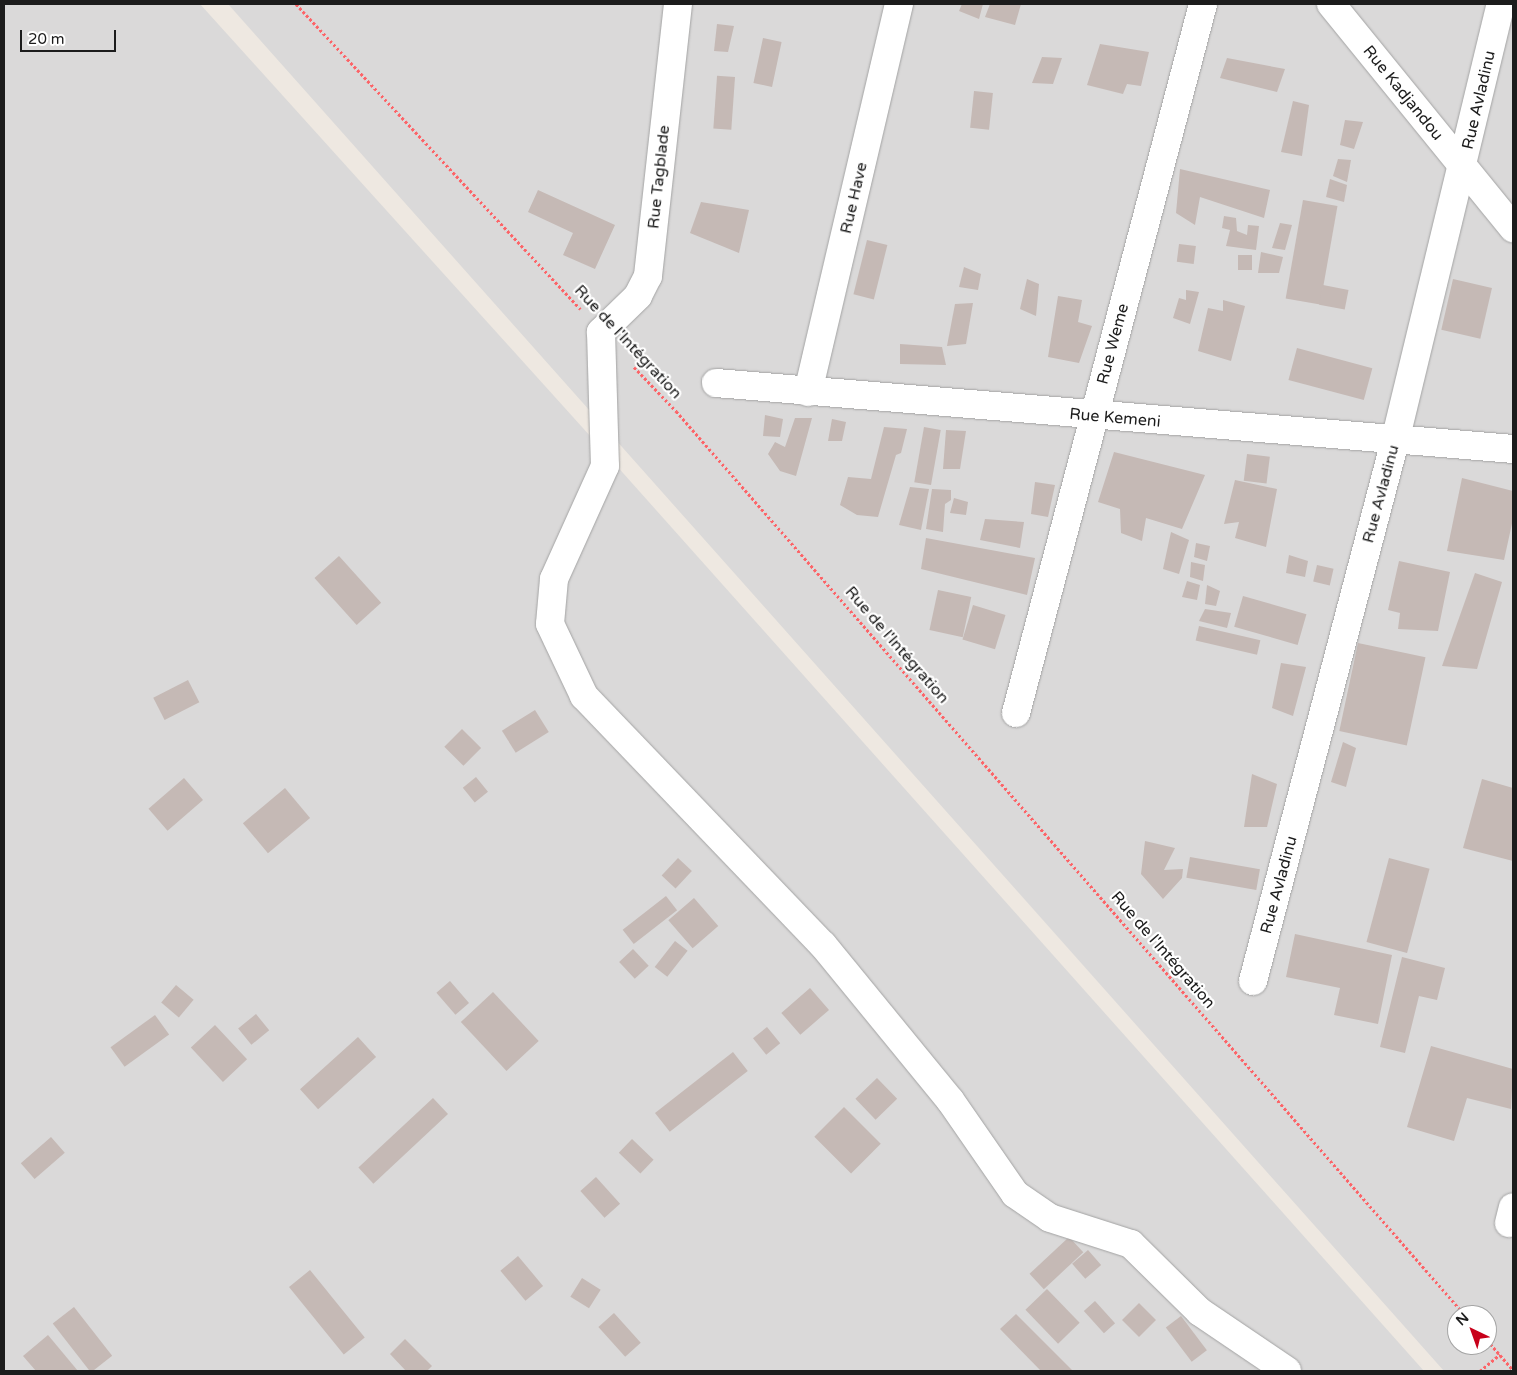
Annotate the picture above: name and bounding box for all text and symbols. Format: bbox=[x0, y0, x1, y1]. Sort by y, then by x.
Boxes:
scale bar bbox=[22, 20, 119, 52]
text: 20 m bbox=[28, 30, 65, 48]
street label: Rue Kadjandou bbox=[1359, 42, 1447, 144]
street label: Rue Avladinu bbox=[1458, 49, 1500, 151]
street label: Rue Tagblade bbox=[644, 124, 674, 230]
street label: Rue Have bbox=[836, 160, 872, 236]
street label: Rue de l'Intégration bbox=[570, 281, 686, 403]
street label: Rue Weme bbox=[1093, 302, 1133, 386]
street label: Rue Kemeni bbox=[1069, 404, 1161, 432]
street label: Rue Avladinu bbox=[1359, 443, 1403, 545]
street label: Rue de l'Intégration bbox=[841, 583, 953, 707]
street label: Rue Avladinu bbox=[1257, 834, 1301, 936]
street label: Rue de l'Intégration bbox=[1107, 888, 1219, 1012]
north arrow bbox=[1447, 1305, 1497, 1355]
text: N bbox=[1452, 1309, 1472, 1329]

